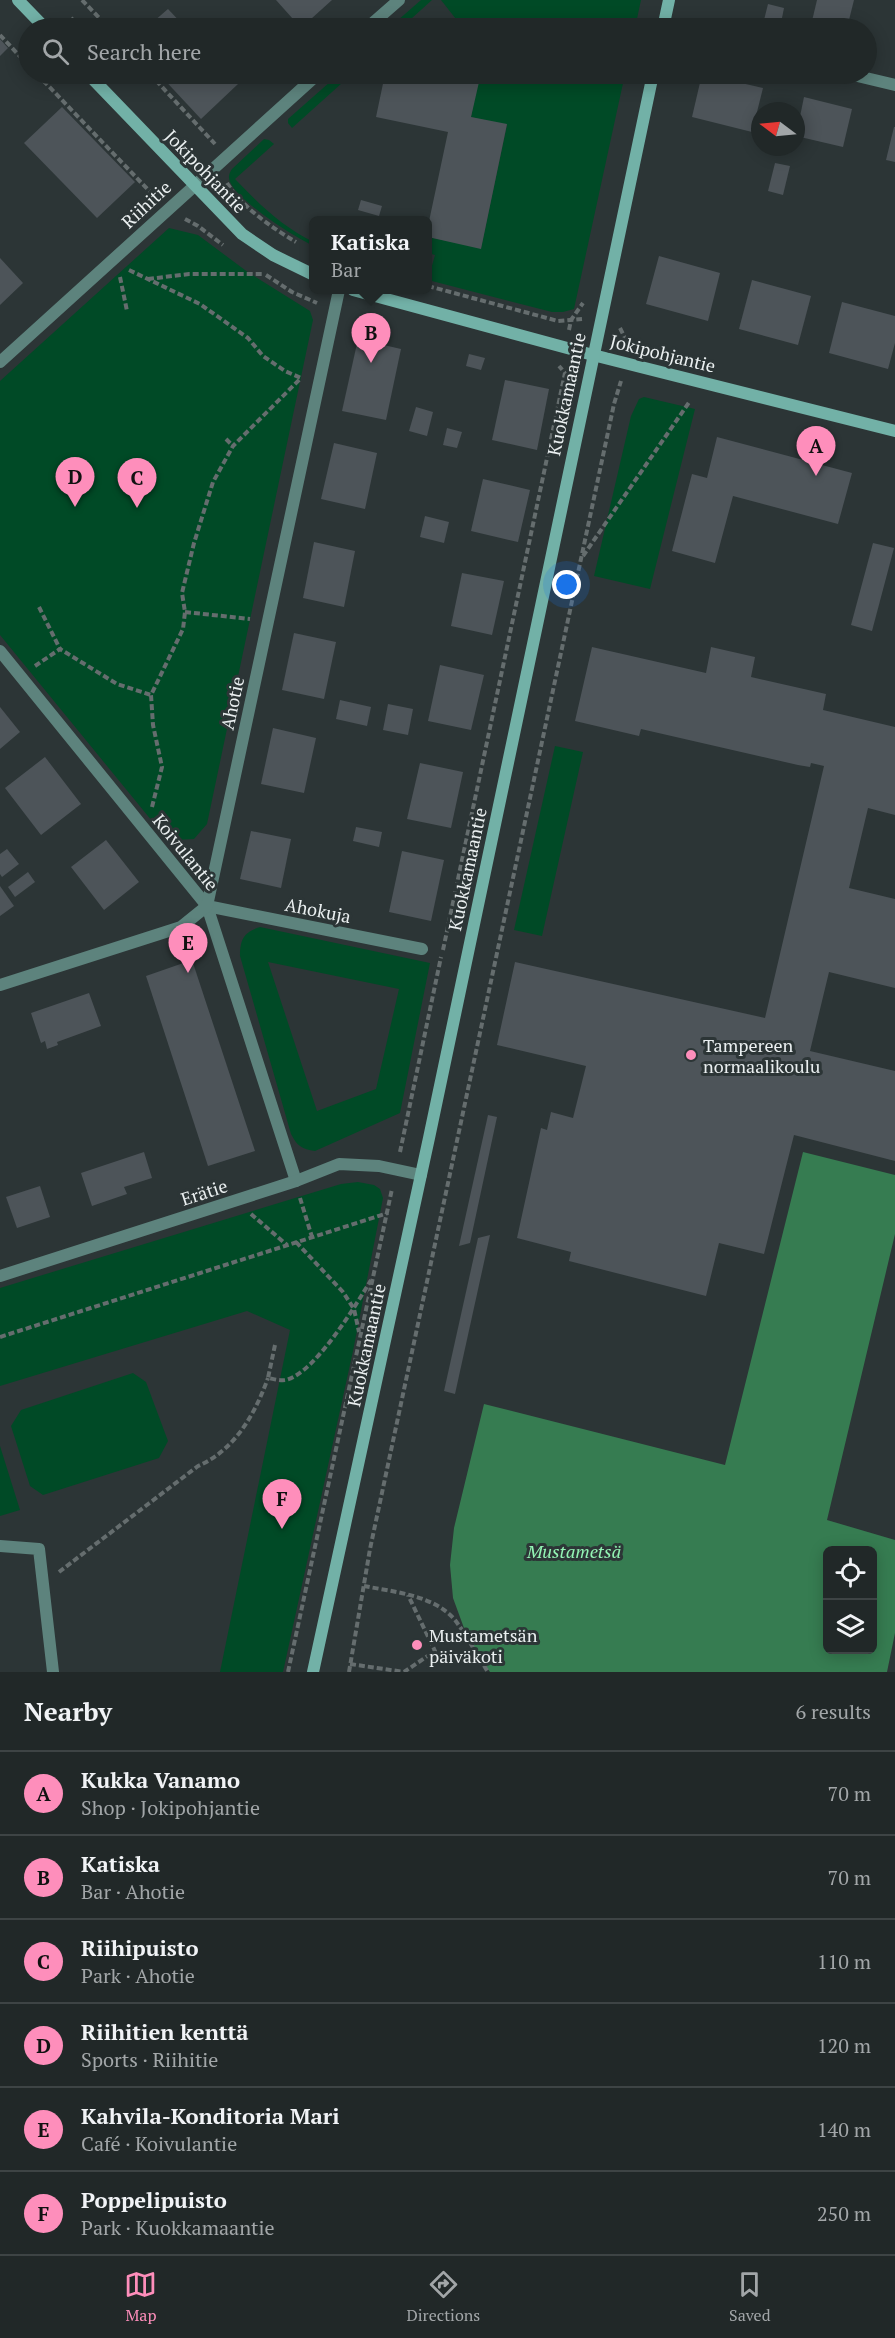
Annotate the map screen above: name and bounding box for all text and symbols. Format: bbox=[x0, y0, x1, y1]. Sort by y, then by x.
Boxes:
search box bbox=[18, 18, 877, 84]
icon: search bbox=[39, 35, 72, 68]
text: Search here bbox=[87, 37, 201, 66]
north arrow bbox=[751, 102, 805, 156]
street label: Jokipohjantie bbox=[160, 124, 252, 218]
street label: Riihitie bbox=[116, 175, 176, 233]
popup bbox=[309, 216, 432, 294]
text: Katiska bbox=[331, 227, 410, 256]
text: Bar bbox=[331, 256, 361, 283]
pin: B bbox=[352, 314, 391, 363]
street label: Jokipohjantie bbox=[608, 328, 718, 378]
street label: Kuokkamaantie bbox=[541, 330, 591, 458]
pin: A bbox=[796, 426, 836, 476]
pin: D bbox=[56, 458, 94, 507]
pin: C bbox=[118, 458, 156, 508]
your location bbox=[552, 570, 581, 599]
street label: Ahotie bbox=[215, 674, 249, 732]
street label: Kuokkamaantie bbox=[442, 805, 492, 933]
street label: Koivulantie bbox=[148, 809, 224, 895]
street label: Ahokuja bbox=[283, 892, 353, 928]
pin: E bbox=[168, 924, 207, 973]
place label: Tampereen normaalikoulu bbox=[703, 1033, 820, 1078]
marker: Tampereen normaalikoulu bbox=[684, 1048, 698, 1062]
street label: Erätie bbox=[178, 1173, 230, 1211]
street label: Kuokkamaantie bbox=[341, 1281, 391, 1409]
pin: F bbox=[262, 1480, 302, 1529]
park label: Mustametsä bbox=[526, 1539, 621, 1563]
map controls bbox=[823, 1546, 877, 1654]
button: locate bbox=[823, 1546, 877, 1600]
button: layers bbox=[823, 1600, 877, 1654]
place label: Mustametsän päiväkoti bbox=[429, 1623, 538, 1668]
marker: Mustametsän päiväkoti bbox=[410, 1638, 424, 1652]
text: Nearby bbox=[24, 1694, 112, 1728]
text: 6 results bbox=[796, 1698, 871, 1725]
text: Kukka Vanamo bbox=[81, 1765, 240, 1794]
text: A bbox=[36, 1780, 51, 1807]
text: 70 m bbox=[828, 1780, 871, 1807]
text: Shop · Jokipohjantie bbox=[81, 1794, 260, 1821]
text: Katiska bbox=[81, 1849, 160, 1878]
text: B bbox=[37, 1864, 50, 1891]
text: 70 m bbox=[828, 1864, 871, 1891]
text: Bar · Ahotie bbox=[81, 1878, 185, 1905]
text: Riihipuisto bbox=[81, 1933, 199, 1962]
text: C bbox=[37, 1948, 50, 1975]
text: 110 m bbox=[817, 1948, 871, 1975]
text: Park · Ahotie bbox=[81, 1962, 195, 1989]
text: Riihitien kenttä bbox=[81, 2017, 248, 2046]
text: D bbox=[36, 2032, 51, 2059]
text: 120 m bbox=[817, 2032, 871, 2059]
text: Sports · Riihitie bbox=[81, 2046, 218, 2073]
text: Kahvila-Konditoria Mari bbox=[81, 2101, 339, 2130]
text: E bbox=[37, 2116, 50, 2143]
text: 140 m bbox=[817, 2116, 871, 2143]
text: Café · Koivulantie bbox=[81, 2130, 237, 2157]
text: Poppelipuisto bbox=[81, 2185, 227, 2214]
text: F bbox=[38, 2200, 49, 2227]
text: 250 m bbox=[817, 2200, 871, 2227]
text: Park · Kuokkamaantie bbox=[81, 2214, 275, 2241]
tab: Map bbox=[124, 2268, 157, 2326]
tab: Directions bbox=[406, 2268, 480, 2326]
tab: Saved bbox=[729, 2268, 771, 2326]

